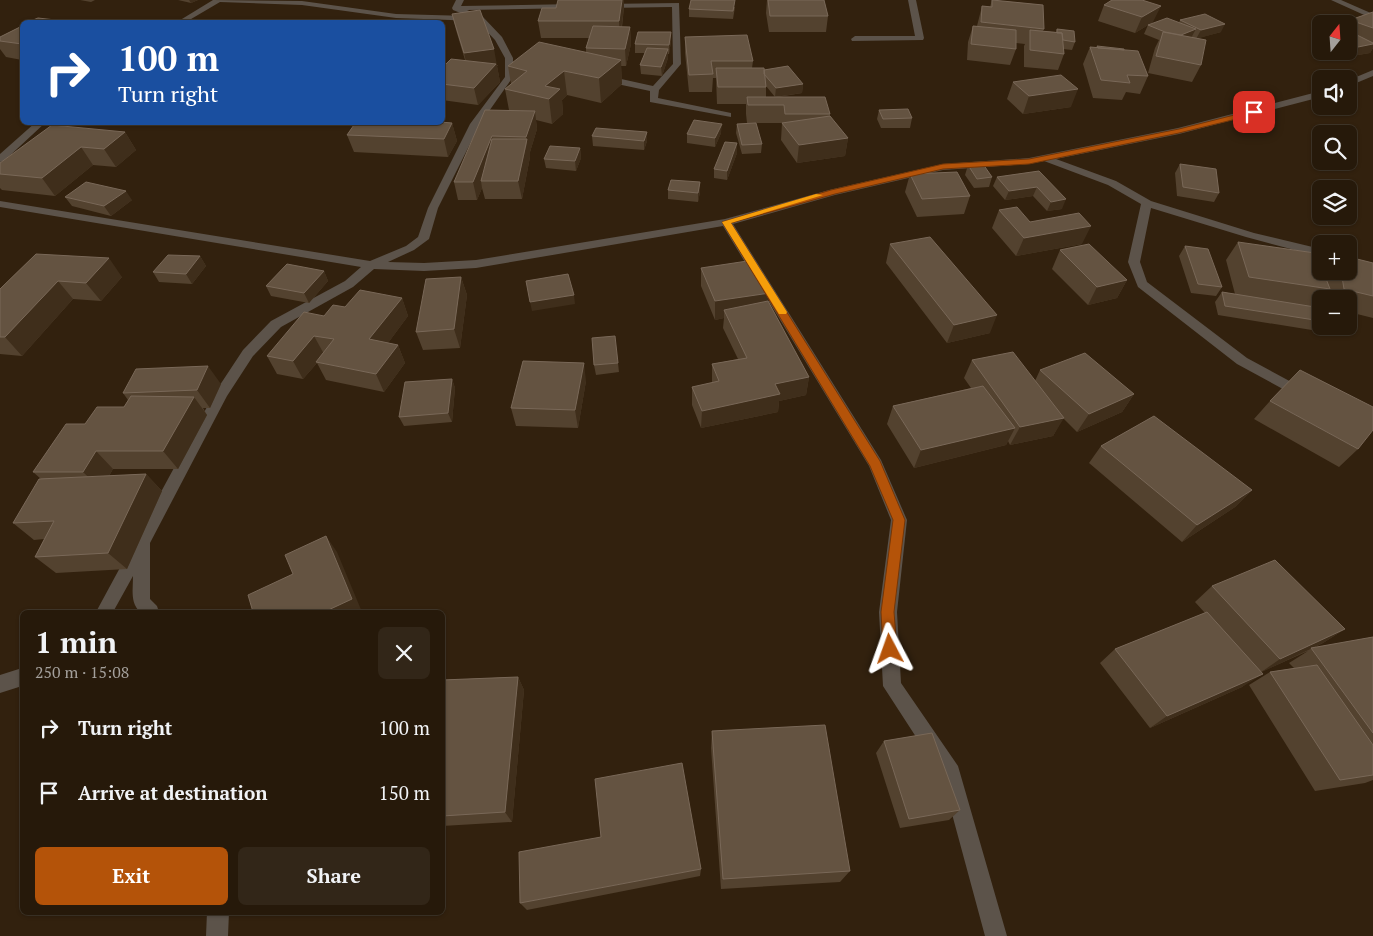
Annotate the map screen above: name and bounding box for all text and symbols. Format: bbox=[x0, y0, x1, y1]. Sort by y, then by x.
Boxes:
north arrow bbox=[1312, 15, 1358, 60]
map controls bbox=[1312, 15, 1357, 335]
text: 100 m bbox=[118, 35, 219, 81]
icon: right bbox=[35, 40, 100, 105]
button: sound bbox=[1312, 70, 1357, 115]
text: Turn right bbox=[118, 79, 218, 108]
pin bbox=[1233, 91, 1275, 133]
icon: arrive bbox=[1240, 98, 1268, 126]
button: search bbox=[1312, 125, 1357, 170]
button: layers bbox=[1312, 180, 1357, 225]
button: + bbox=[1312, 235, 1357, 280]
button: − bbox=[1312, 290, 1357, 335]
text: 1 min bbox=[35, 622, 117, 662]
position arrow bbox=[863, 622, 915, 674]
button: close bbox=[378, 627, 430, 679]
text: 250 m · 15:08 bbox=[35, 661, 129, 683]
icon: right bbox=[35, 714, 63, 742]
text: Turn right bbox=[78, 715, 172, 740]
text: 100 m bbox=[379, 715, 430, 740]
icon: arrive bbox=[35, 779, 63, 807]
text: Arrive at destination bbox=[78, 780, 267, 805]
text: 150 m bbox=[379, 780, 430, 805]
button: Exit bbox=[35, 847, 228, 905]
button: Share bbox=[238, 847, 430, 905]

